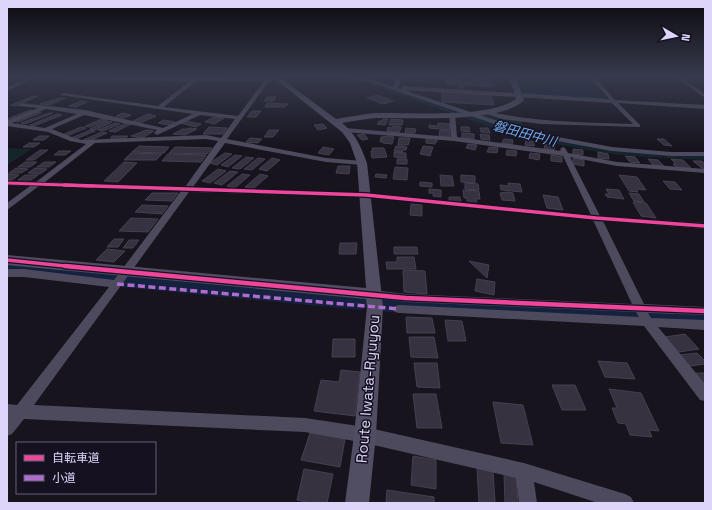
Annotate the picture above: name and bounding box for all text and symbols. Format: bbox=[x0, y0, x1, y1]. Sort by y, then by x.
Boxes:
north arrow bbox=[656, 16, 696, 56]
text: N bbox=[678, 33, 693, 42]
water label: 磐田田中川 bbox=[491, 117, 560, 151]
street label: Route Iwata-Ryuyou bbox=[352, 314, 383, 464]
legend bbox=[16, 442, 156, 494]
text: 自転車道 bbox=[52, 450, 100, 466]
text: 小道 bbox=[52, 470, 76, 486]

